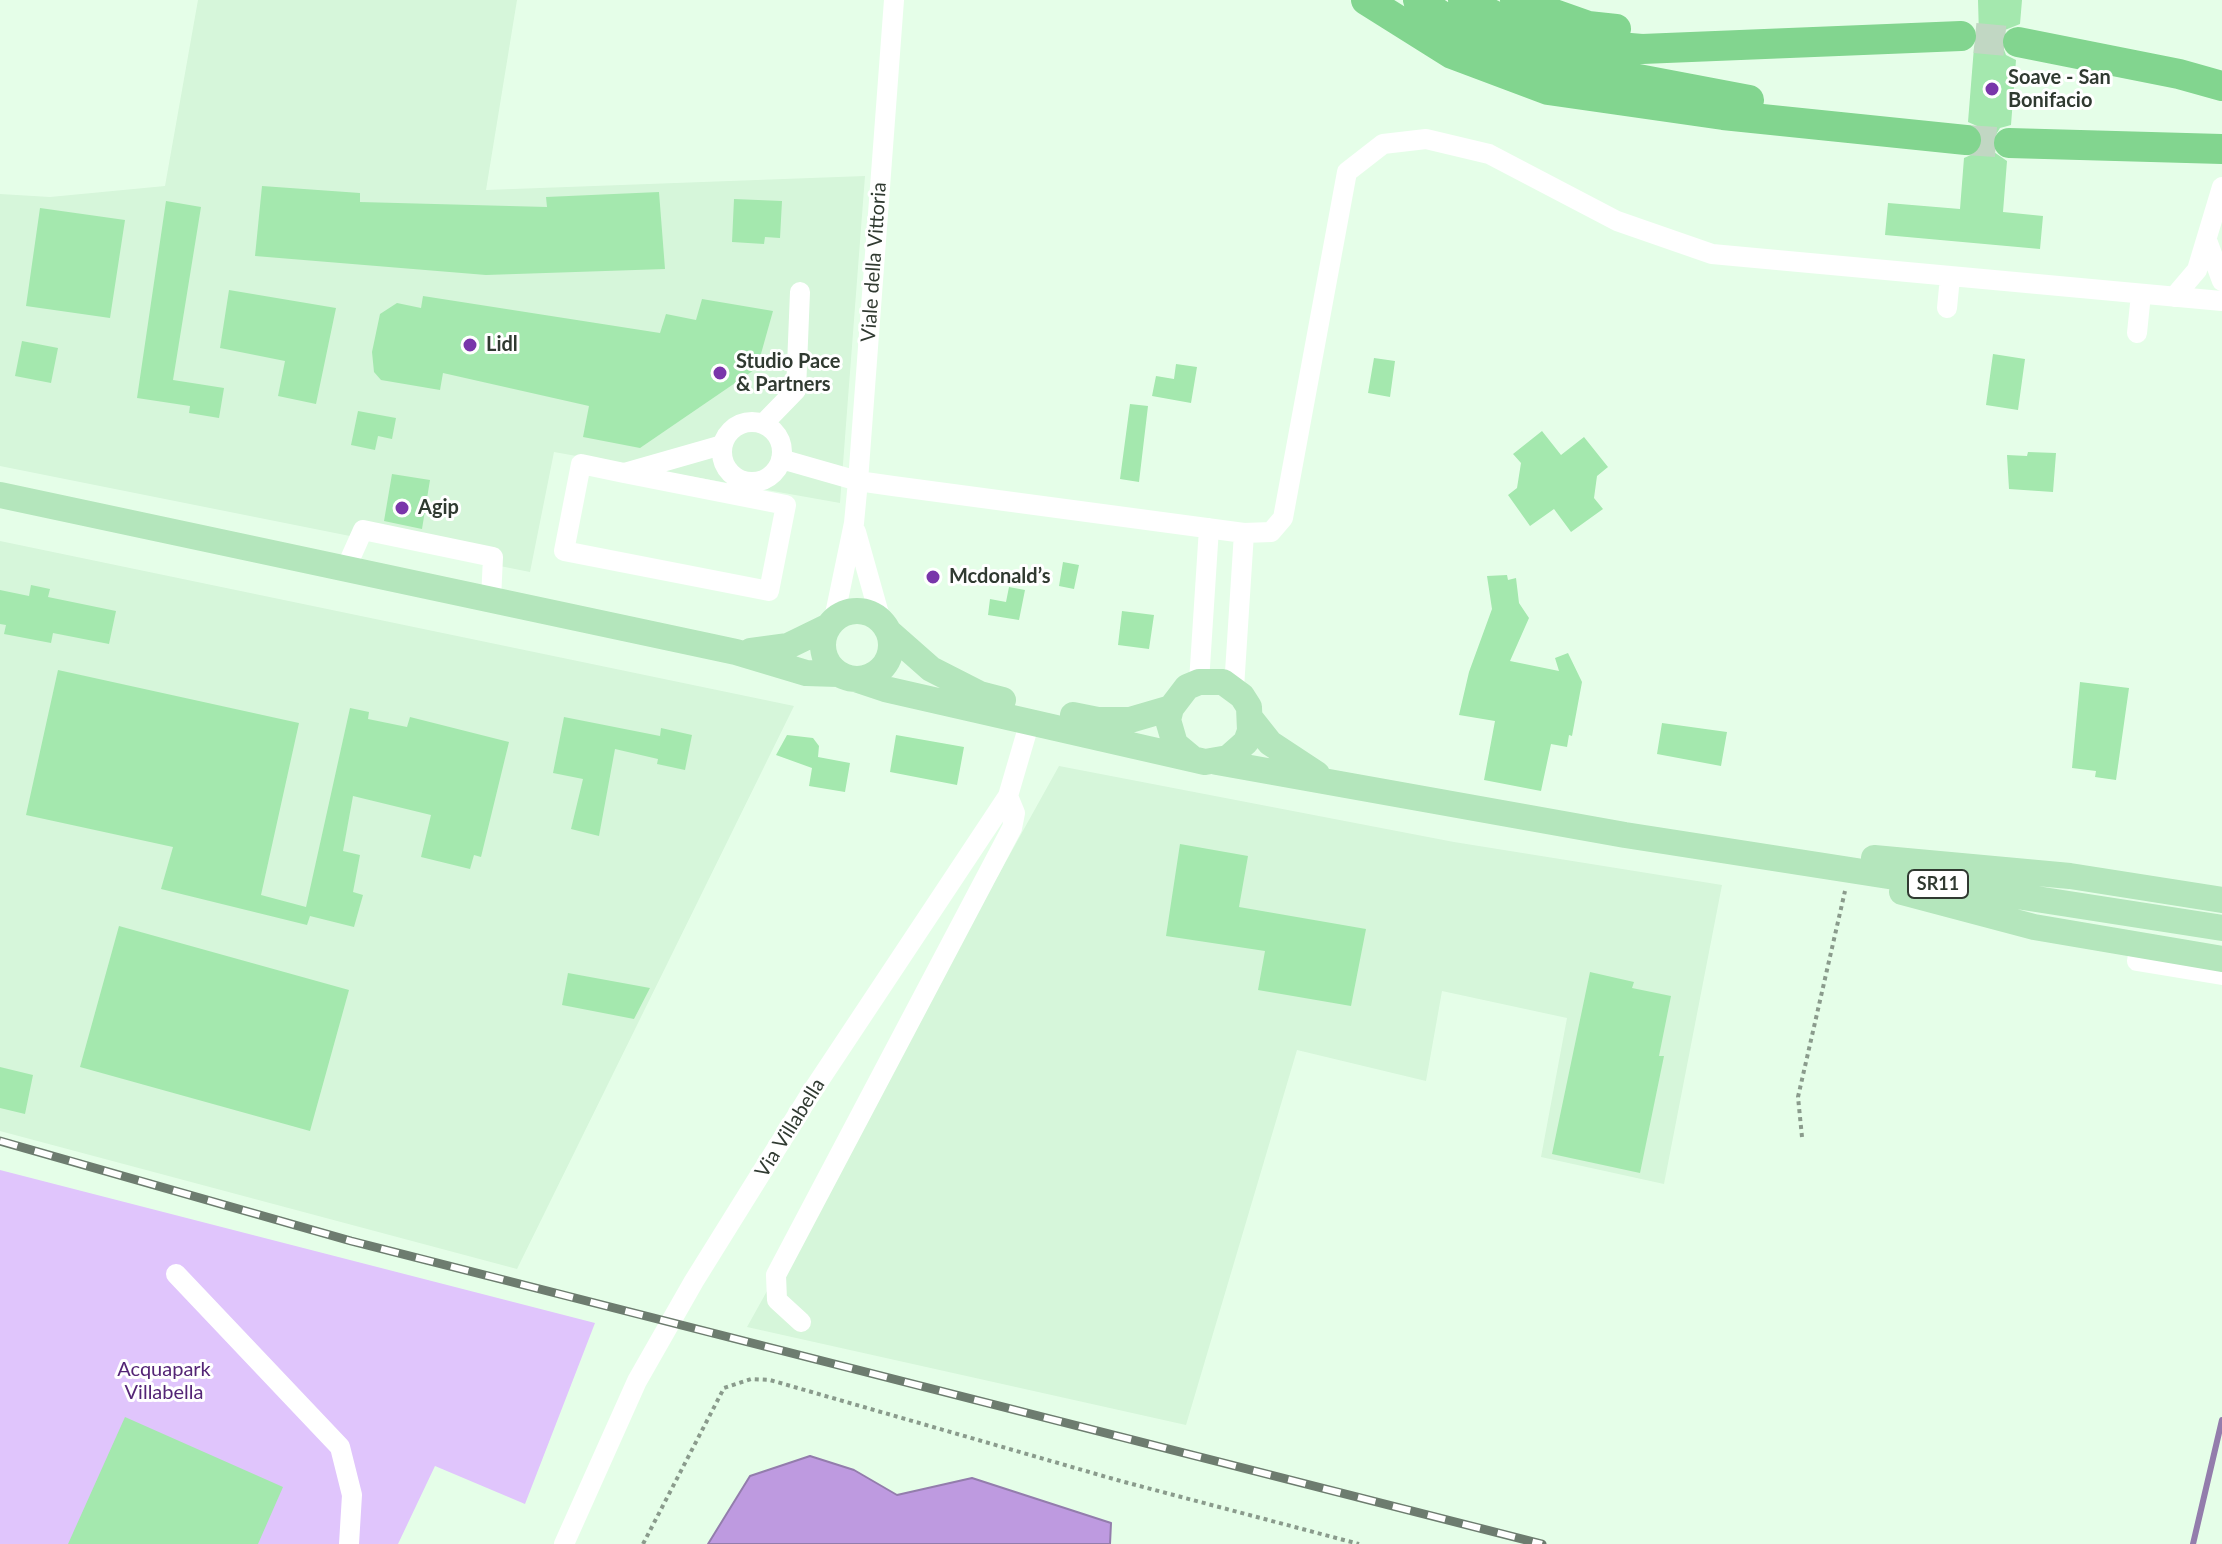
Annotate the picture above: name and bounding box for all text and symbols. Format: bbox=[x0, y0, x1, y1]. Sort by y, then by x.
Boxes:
place label: Soave - San Bonifacio bbox=[2008, 66, 2111, 113]
marker: Soave - San Bonifacio bbox=[1983, 80, 2001, 98]
street label: Viale della Vittoria bbox=[856, 181, 892, 343]
place label: Lidl bbox=[486, 333, 518, 357]
marker: Lidl bbox=[461, 336, 479, 354]
place label: Studio Pace & Partners bbox=[736, 350, 840, 397]
marker: Studio Pace & Partners bbox=[711, 364, 729, 382]
place label: Agip bbox=[418, 496, 459, 520]
marker: Agip bbox=[393, 499, 411, 517]
place label: Mcdonald’s bbox=[949, 565, 1050, 589]
marker: Mcdonald’s bbox=[924, 568, 942, 586]
road number: SR11 bbox=[1908, 870, 1968, 898]
street label: Via Villabella bbox=[750, 1074, 830, 1182]
park label: Acquapark Villabella bbox=[117, 1358, 211, 1405]

